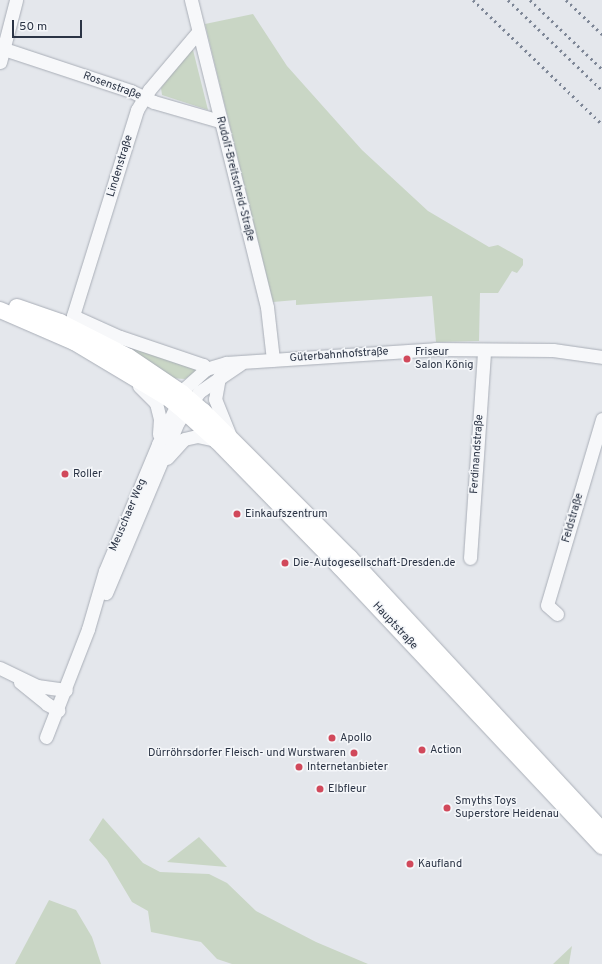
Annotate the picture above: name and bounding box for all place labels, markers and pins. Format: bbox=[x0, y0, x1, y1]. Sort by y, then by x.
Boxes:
place label: Friseur Salon König bbox=[415, 346, 474, 372]
marker: Friseur Salon König bbox=[402, 354, 412, 364]
place label: Roller bbox=[73, 467, 102, 481]
marker: Roller bbox=[60, 469, 70, 479]
place label: Einkaufszentrum bbox=[245, 507, 328, 521]
marker: Einkaufszentrum bbox=[232, 509, 242, 519]
place label: Die-Autogesellschaft-Dresden.de bbox=[293, 556, 456, 570]
marker: Die-Autogesellschaft-Dresden.de bbox=[280, 558, 290, 568]
place label: Apollo bbox=[340, 731, 372, 745]
marker: Apollo bbox=[327, 733, 337, 743]
place label: Action bbox=[430, 743, 462, 757]
marker: Action bbox=[417, 745, 427, 755]
place label: Dürröhrsdorfer Fleisch- und Wurstwaren bbox=[148, 746, 346, 760]
marker: Dürröhrsdorfer Fleisch- und Wurstwaren bbox=[349, 748, 359, 758]
place label: Internetanbieter bbox=[307, 760, 388, 774]
marker: Internetanbieter bbox=[294, 762, 304, 772]
place label: Elbfleur bbox=[328, 782, 367, 796]
marker: Elbfleur bbox=[315, 784, 325, 794]
place label: Smyths Toys Superstore Heidenau bbox=[455, 795, 559, 821]
marker: Smyths Toys Superstore Heidenau bbox=[442, 803, 452, 813]
place label: Kaufland bbox=[418, 857, 462, 871]
marker: Kaufland bbox=[405, 859, 415, 869]

